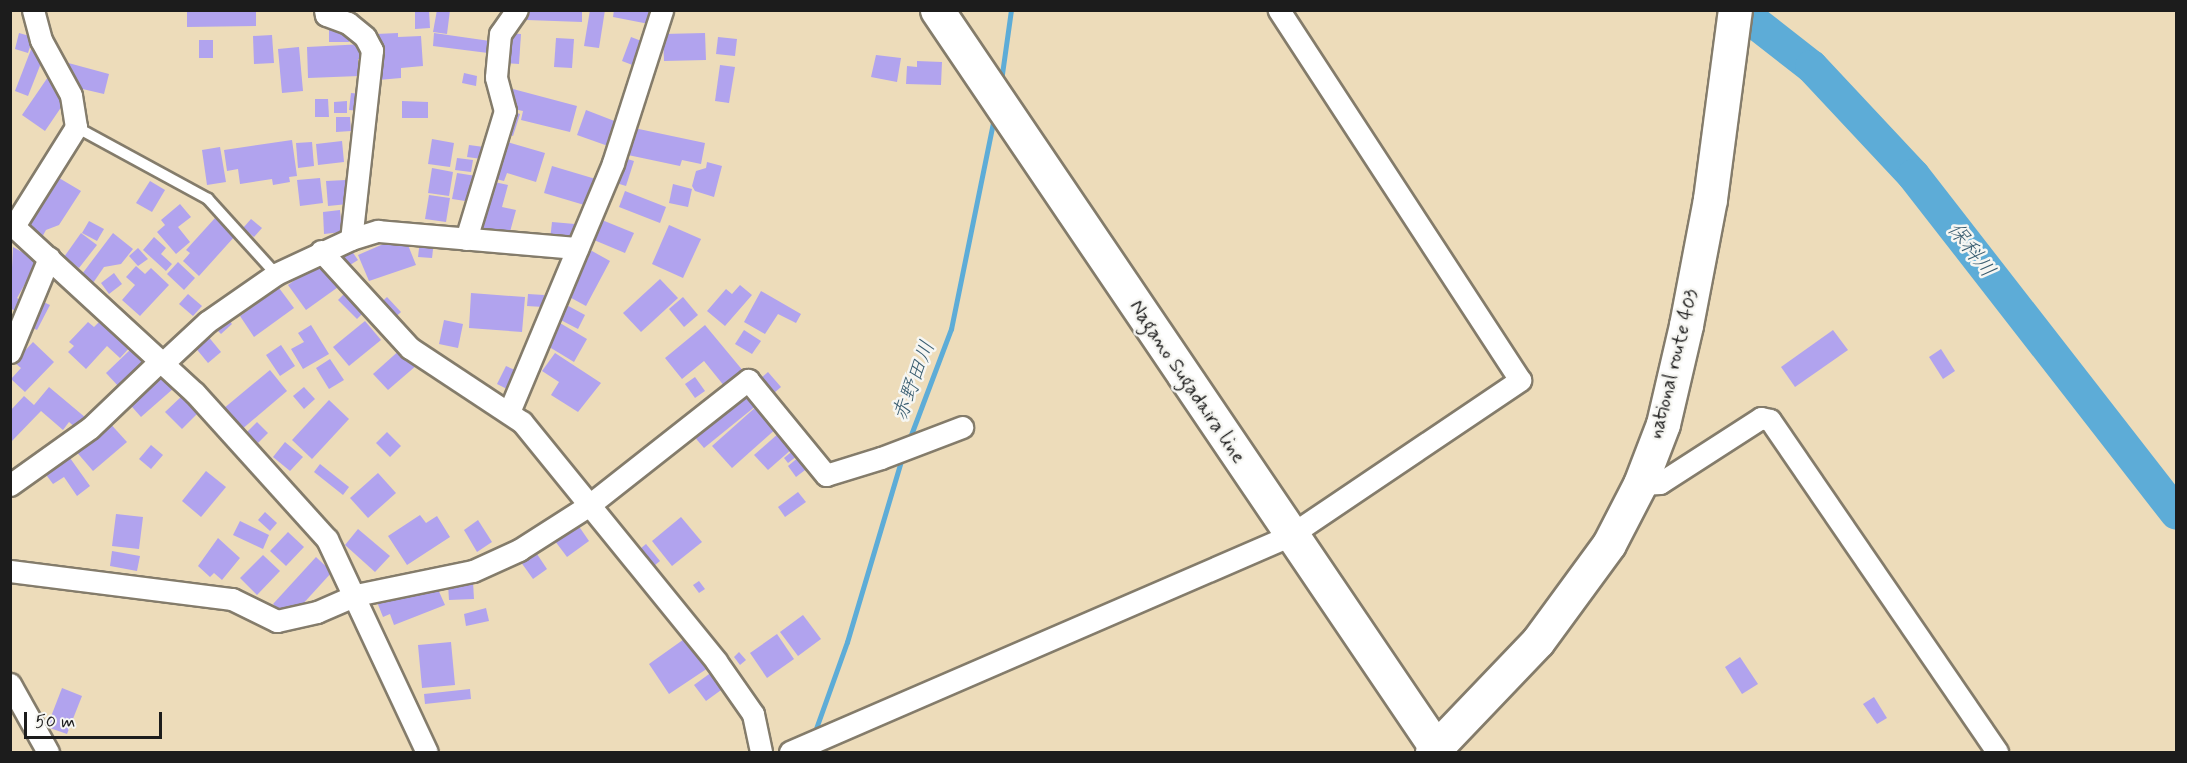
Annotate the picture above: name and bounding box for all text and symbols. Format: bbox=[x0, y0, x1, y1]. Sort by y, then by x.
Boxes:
water label: 保科川 bbox=[1942, 217, 2000, 283]
street label: national route 403 bbox=[1644, 287, 1704, 441]
street label: Nagano Sugadaira line bbox=[1123, 296, 1251, 468]
water label: 赤野田川 bbox=[887, 337, 941, 425]
scale bar bbox=[27, 700, 165, 738]
text: 50 m bbox=[35, 710, 75, 734]

